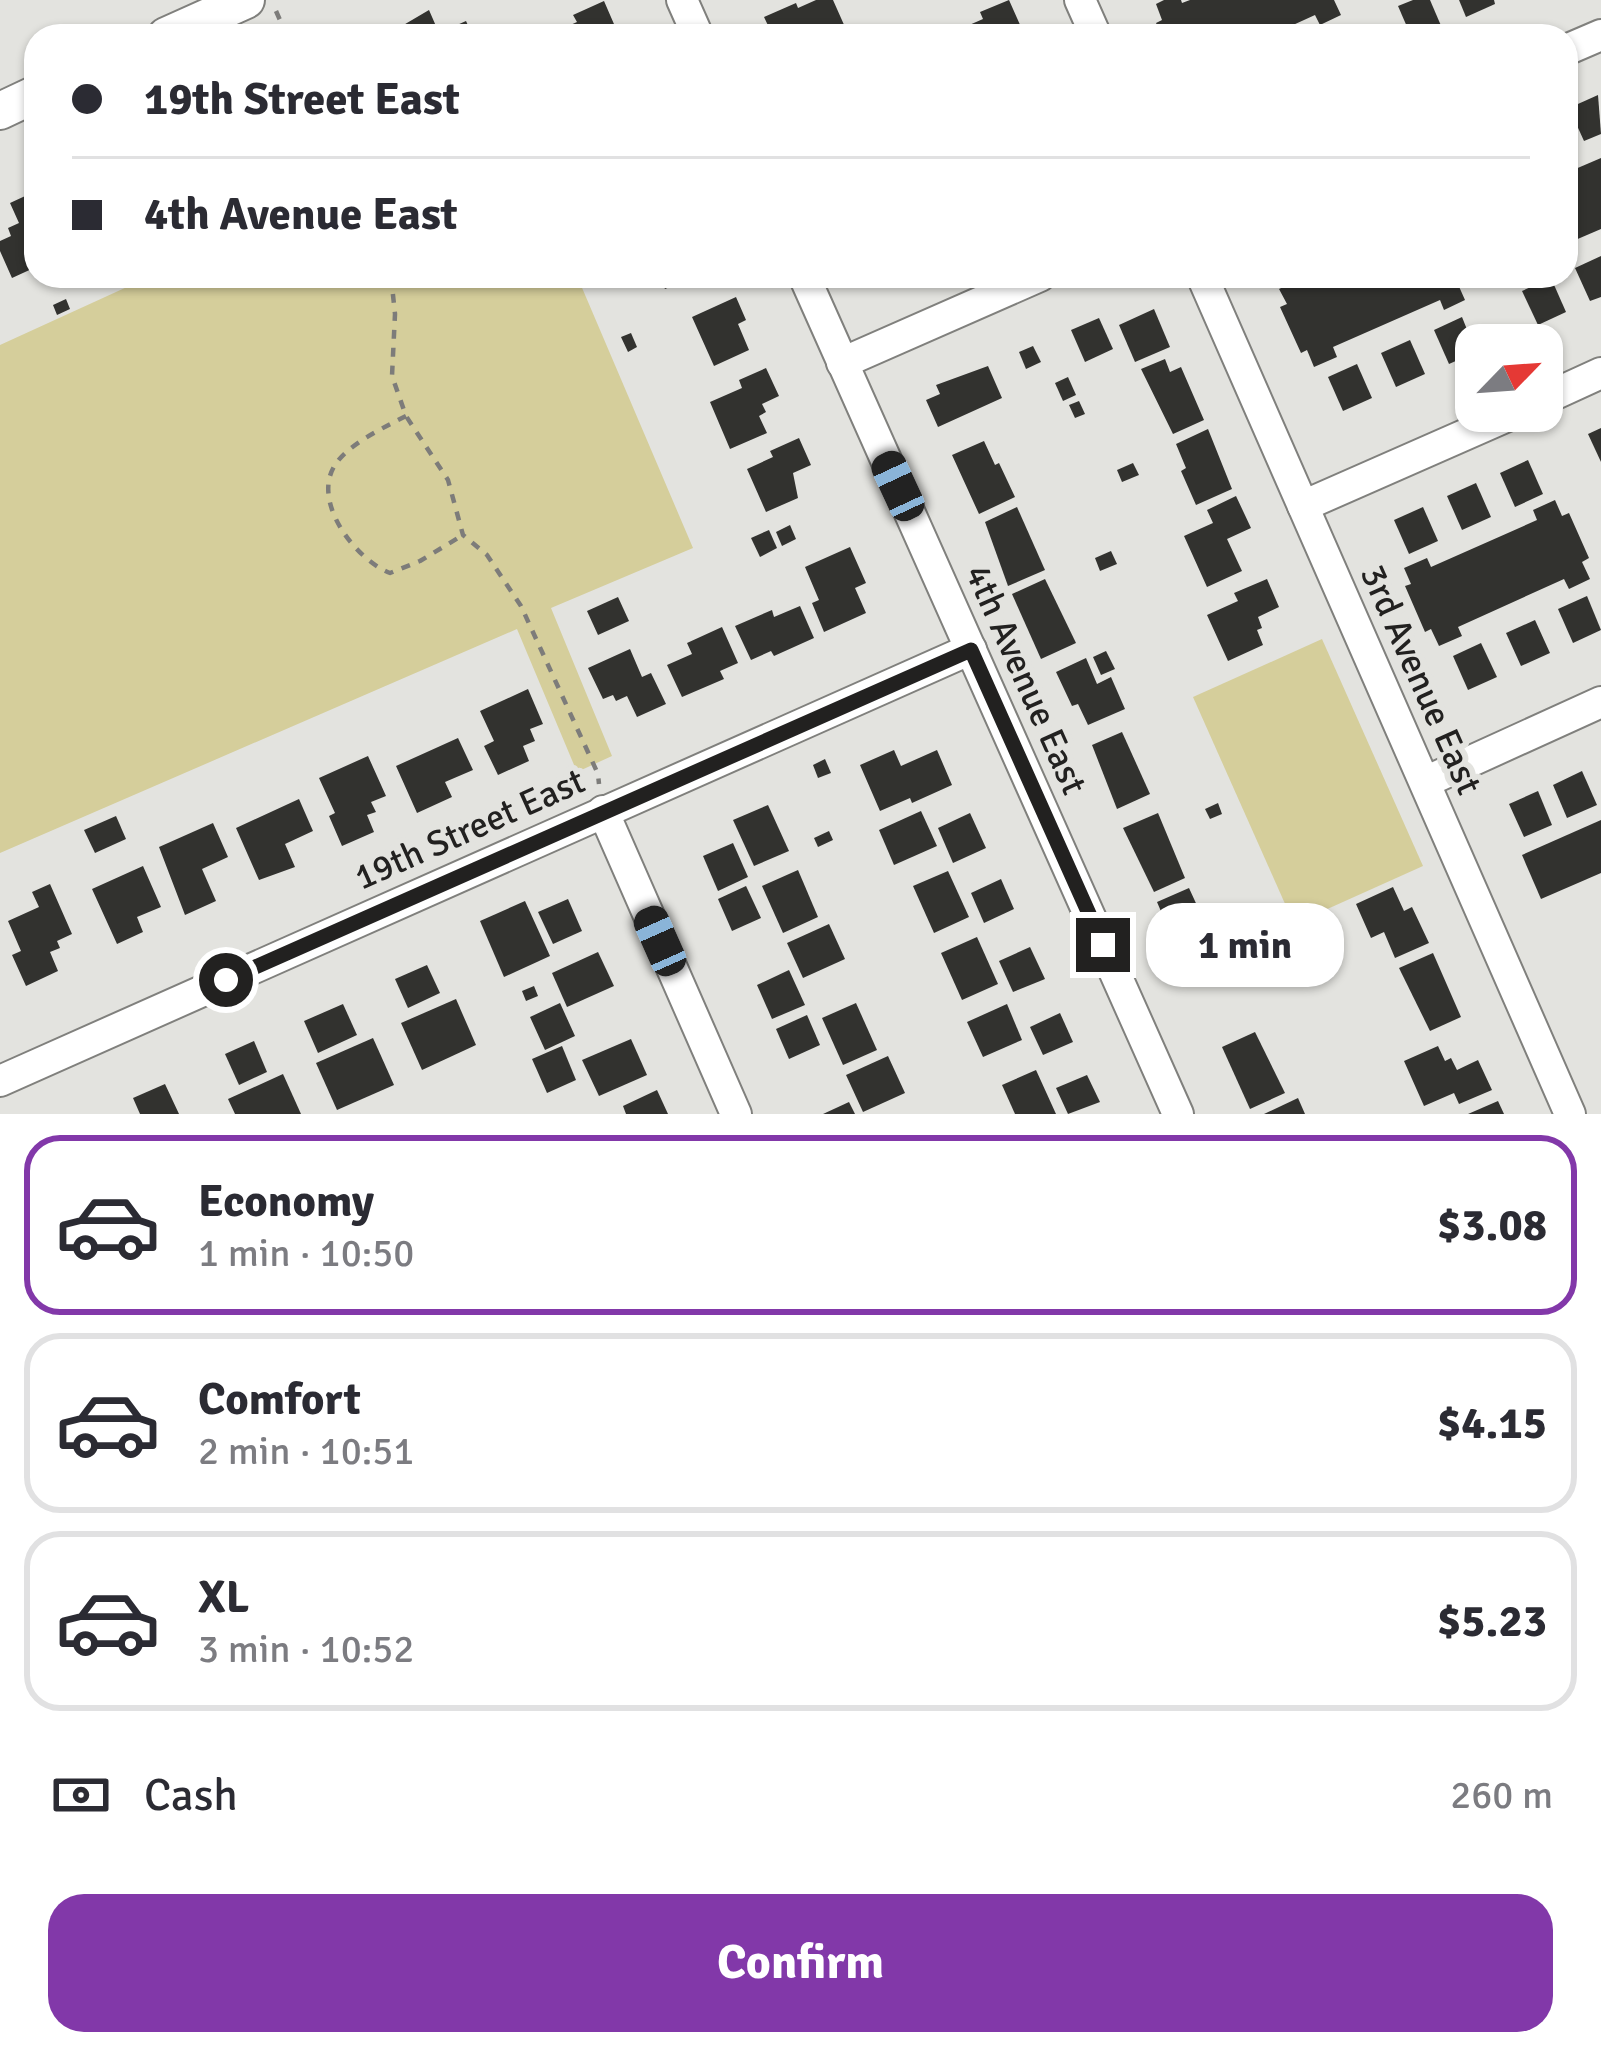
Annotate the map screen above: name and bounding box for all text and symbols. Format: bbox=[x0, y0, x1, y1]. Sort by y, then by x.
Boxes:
text: 19th Street East bbox=[144, 72, 460, 127]
text: 4th Avenue East bbox=[144, 187, 458, 242]
north arrow bbox=[1455, 324, 1563, 432]
map controls bbox=[1455, 324, 1563, 432]
car bbox=[866, 446, 930, 526]
street label: 4th Avenue East bbox=[955, 558, 1096, 801]
street label: 3rd Avenue East bbox=[1350, 558, 1491, 801]
street label: 19th Street East bbox=[347, 758, 592, 900]
car bbox=[629, 901, 691, 981]
callout: 1 min bbox=[1145, 903, 1343, 987]
route end bbox=[1076, 918, 1130, 972]
text: 1 min bbox=[1198, 921, 1292, 969]
route start bbox=[199, 953, 253, 1007]
icon: car bbox=[54, 1171, 162, 1279]
text: Economy bbox=[198, 1174, 374, 1229]
text: $3.08 bbox=[1437, 1198, 1547, 1253]
text: 1 min · 10:50 bbox=[198, 1229, 414, 1277]
icon: car bbox=[54, 1369, 162, 1477]
text: Comfort bbox=[198, 1372, 361, 1427]
text: $4.15 bbox=[1437, 1396, 1547, 1451]
text: 2 min · 10:51 bbox=[198, 1427, 414, 1475]
icon: car bbox=[54, 1567, 162, 1675]
text: XL bbox=[198, 1570, 249, 1625]
text: $5.23 bbox=[1437, 1594, 1547, 1649]
text: 3 min · 10:52 bbox=[198, 1625, 414, 1673]
icon: cash bbox=[48, 1762, 114, 1828]
text: Cash bbox=[144, 1768, 238, 1823]
text: 260 m bbox=[1450, 1771, 1553, 1819]
button: Confirm bbox=[48, 1894, 1553, 2032]

